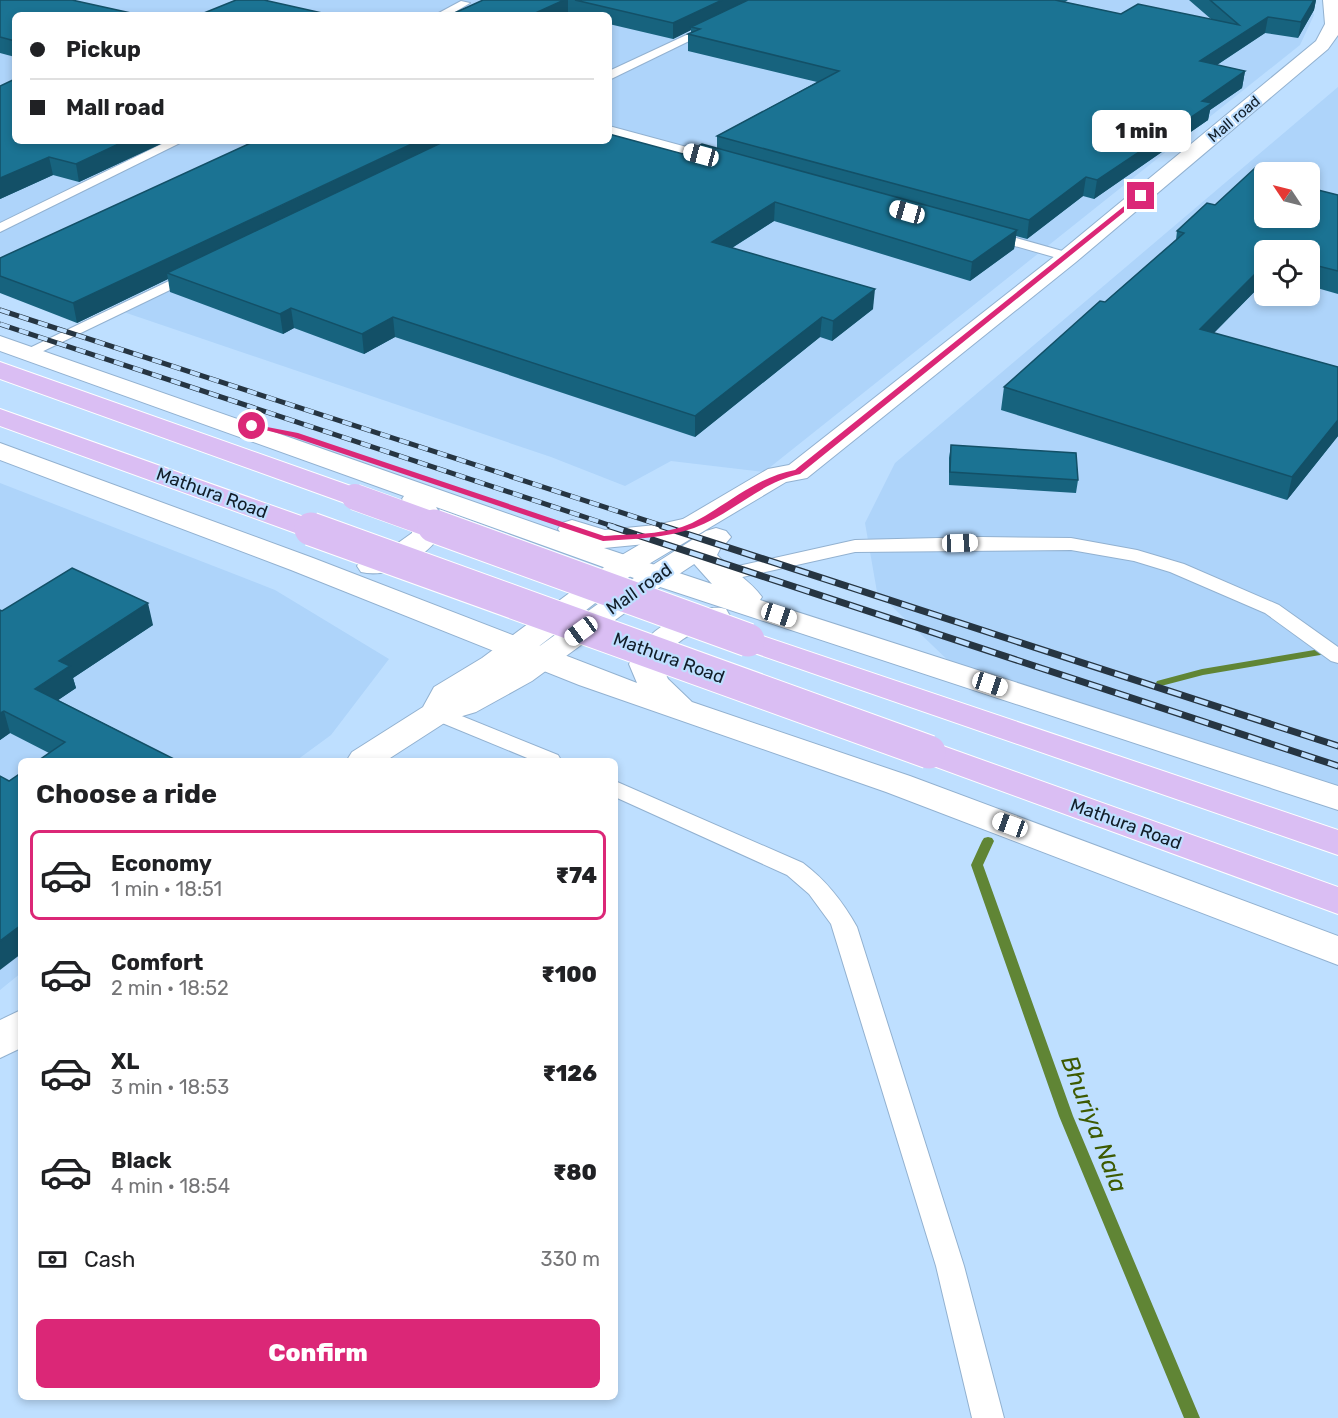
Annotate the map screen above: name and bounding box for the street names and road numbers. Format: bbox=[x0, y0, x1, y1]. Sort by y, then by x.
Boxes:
street label: Mall road bbox=[1204, 92, 1264, 146]
street label: Mathura Road bbox=[153, 463, 271, 523]
street label: Mall road bbox=[602, 558, 676, 620]
street label: Mathura Road bbox=[610, 628, 728, 688]
street label: Mathura Road bbox=[1067, 794, 1185, 854]

